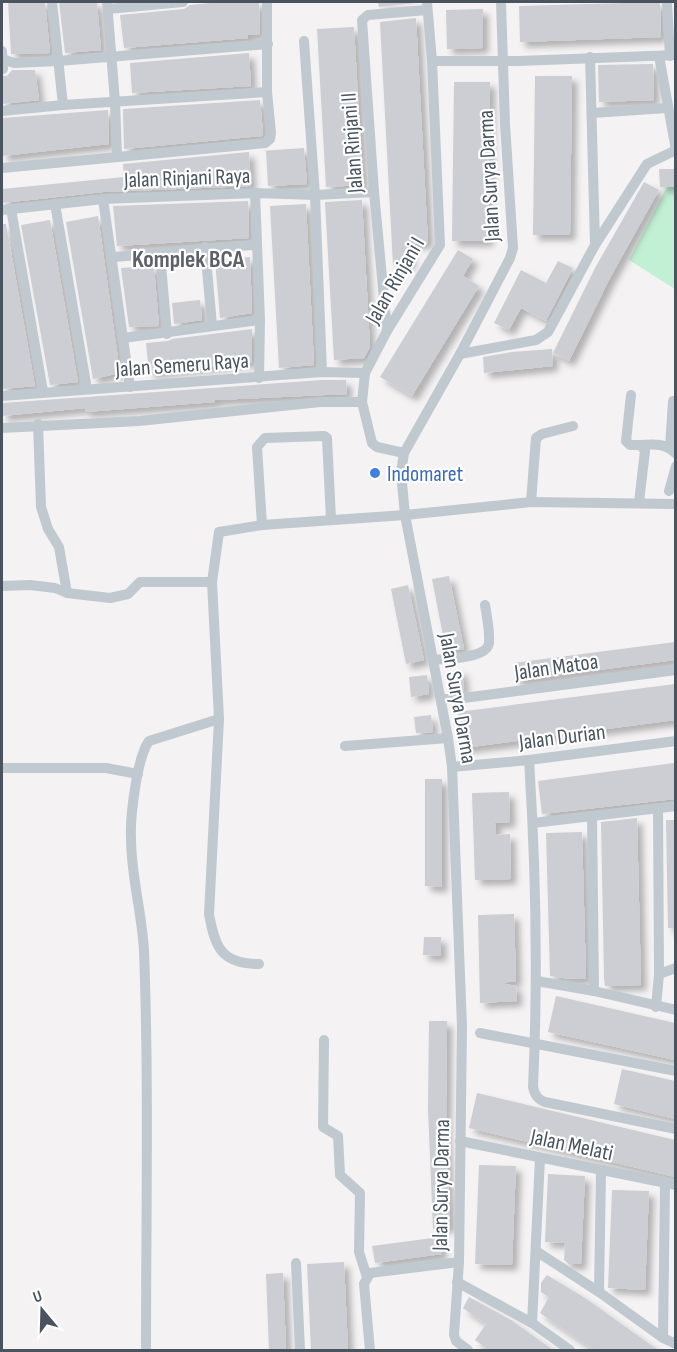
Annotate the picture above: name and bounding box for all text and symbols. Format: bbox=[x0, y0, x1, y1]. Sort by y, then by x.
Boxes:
street label: Jalan Rinjani II bbox=[336, 92, 370, 195]
street label: Jalan Surya Darma bbox=[473, 109, 506, 243]
street label: Jalan Rinjani Raya bbox=[122, 163, 251, 194]
street label: Jalan Rinjani I bbox=[359, 232, 431, 330]
district label: Komplek BCA bbox=[132, 245, 245, 274]
street label: Jalan Semeru Raya bbox=[114, 347, 250, 384]
place label: Indomaret bbox=[387, 461, 463, 488]
marker: Indomaret bbox=[368, 466, 382, 480]
street label: Jalan Surya Darma bbox=[433, 630, 482, 765]
street label: Jalan Matoa bbox=[512, 648, 600, 687]
street label: Jalan Durian bbox=[516, 719, 607, 756]
street label: Jalan Surya Darma bbox=[427, 1119, 456, 1252]
street label: Jalan Melati bbox=[527, 1123, 615, 1167]
north arrow bbox=[12, 1280, 72, 1340]
text: U bbox=[31, 1287, 45, 1308]

